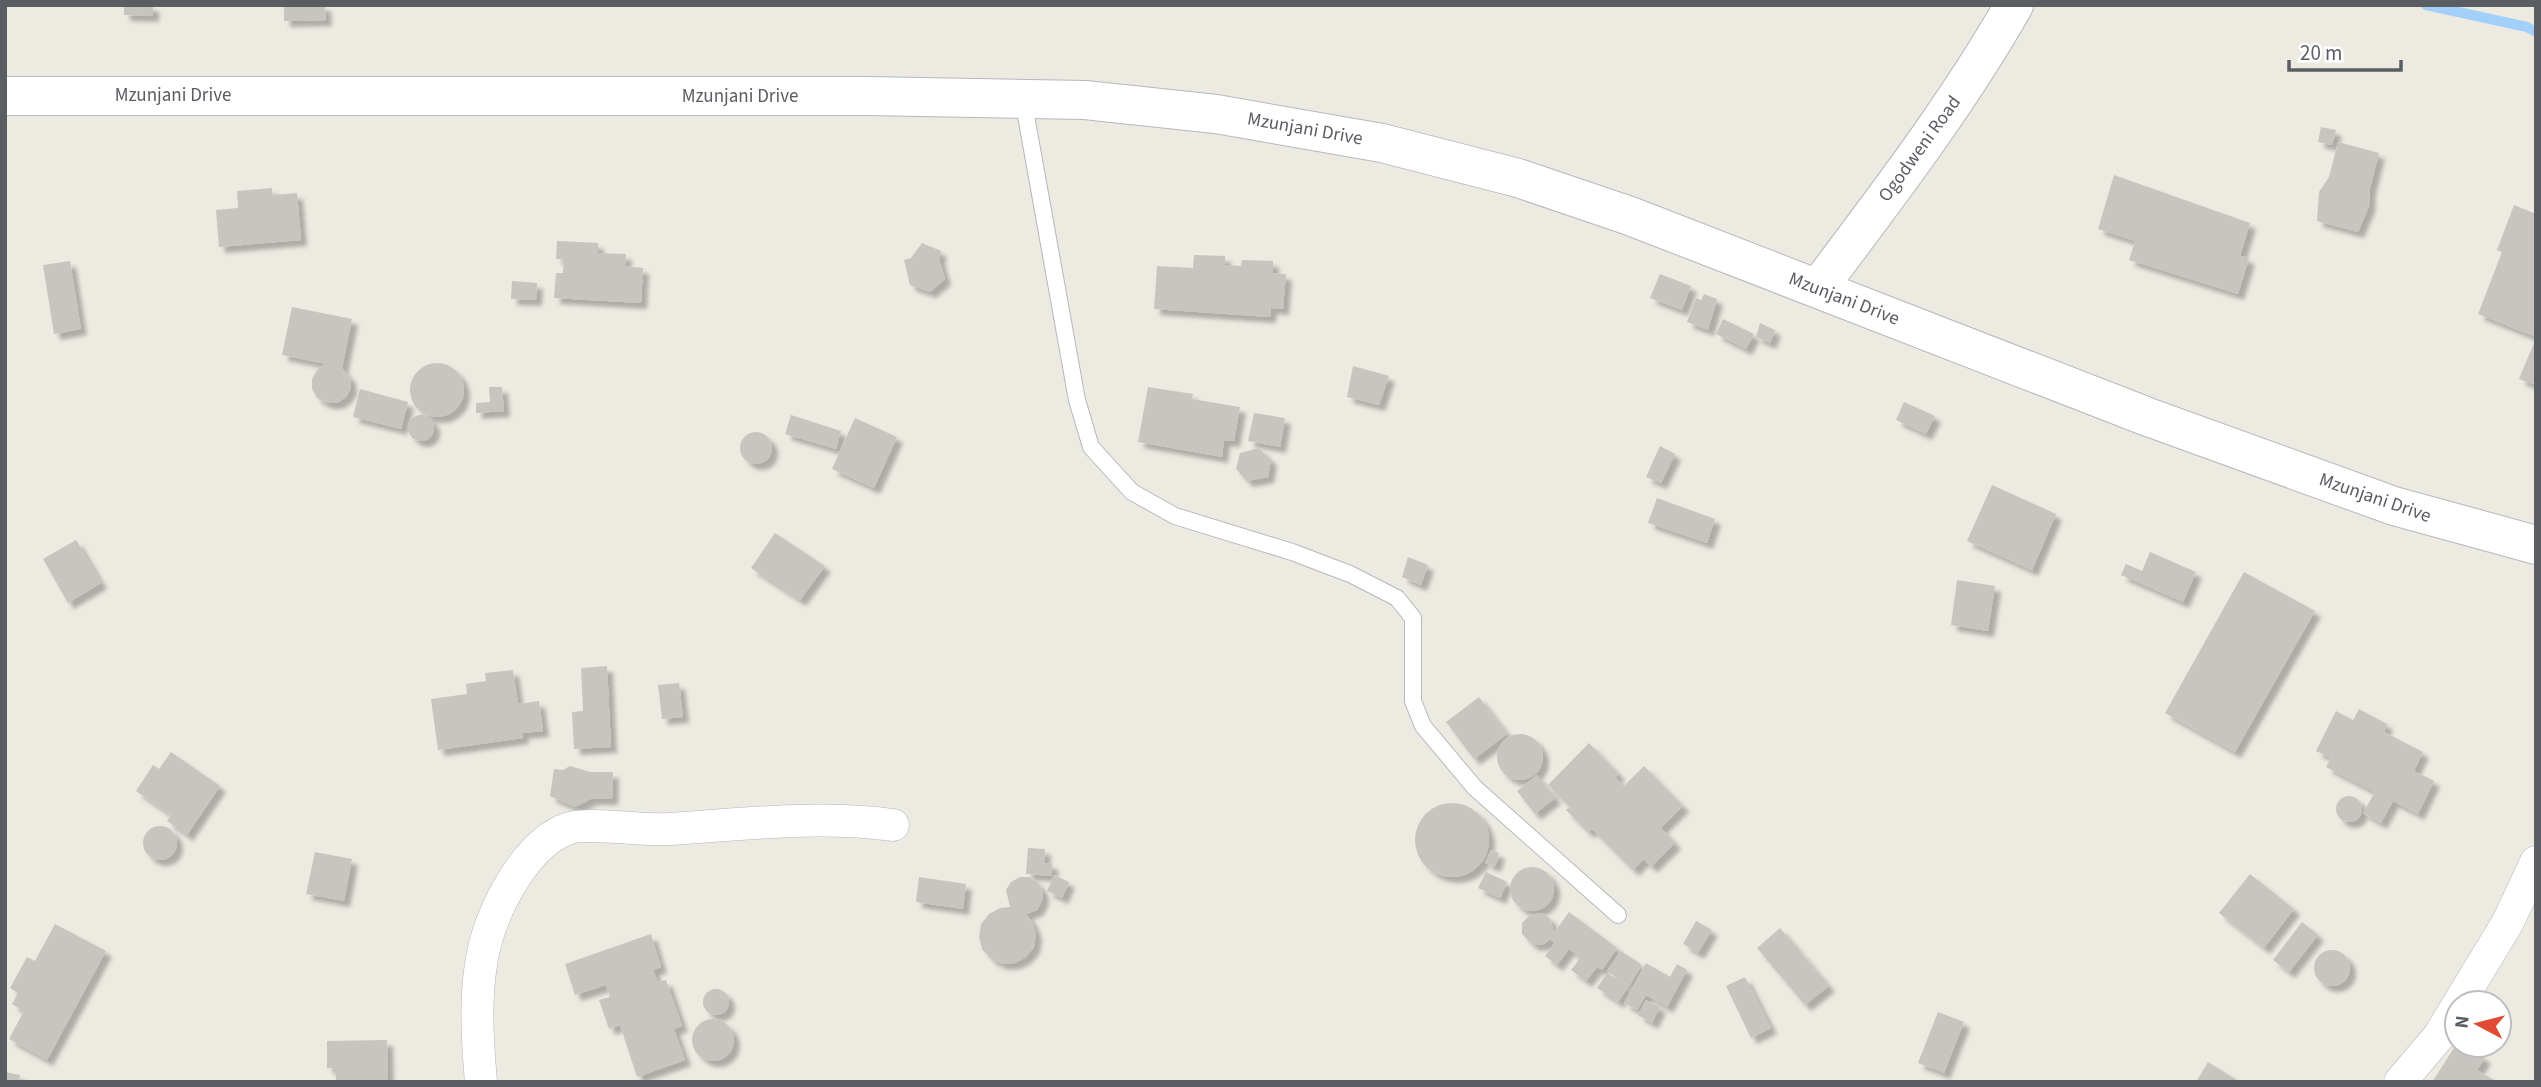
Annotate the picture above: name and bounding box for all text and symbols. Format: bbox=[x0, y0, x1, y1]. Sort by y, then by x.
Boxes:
scale bar bbox=[2289, 28, 2401, 72]
text: 20 m bbox=[2300, 38, 2342, 68]
street label: Mzunjani Drive bbox=[115, 82, 231, 109]
street label: Mzunjani Drive bbox=[682, 83, 798, 110]
street label: Ogodweni Road bbox=[1872, 90, 1968, 208]
street label: Mzunjani Drive bbox=[1245, 106, 1365, 152]
street label: Mzunjani Drive bbox=[1785, 265, 1903, 333]
street label: Mzunjani Drive bbox=[2315, 466, 2435, 530]
north arrow bbox=[2443, 989, 2513, 1059]
text: N bbox=[2448, 1014, 2477, 1030]

